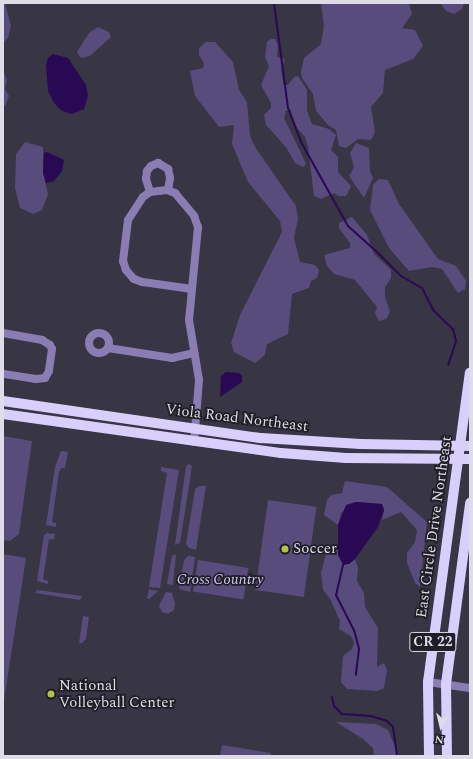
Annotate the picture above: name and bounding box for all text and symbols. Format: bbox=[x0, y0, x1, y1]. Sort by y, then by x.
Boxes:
street label: Viola Road Northeast bbox=[165, 400, 309, 436]
street label: East Circle Drive Northeast bbox=[412, 435, 456, 619]
place label: Soccer bbox=[293, 540, 337, 558]
marker: Soccer bbox=[280, 544, 290, 554]
park label: Cross Country bbox=[177, 571, 263, 589]
road number: CR 22 bbox=[409, 630, 457, 654]
place label: National Volleyball Center bbox=[59, 676, 174, 711]
marker: National Volleyball Center bbox=[46, 689, 56, 699]
north arrow bbox=[421, 707, 461, 747]
text: N bbox=[434, 730, 445, 748]

